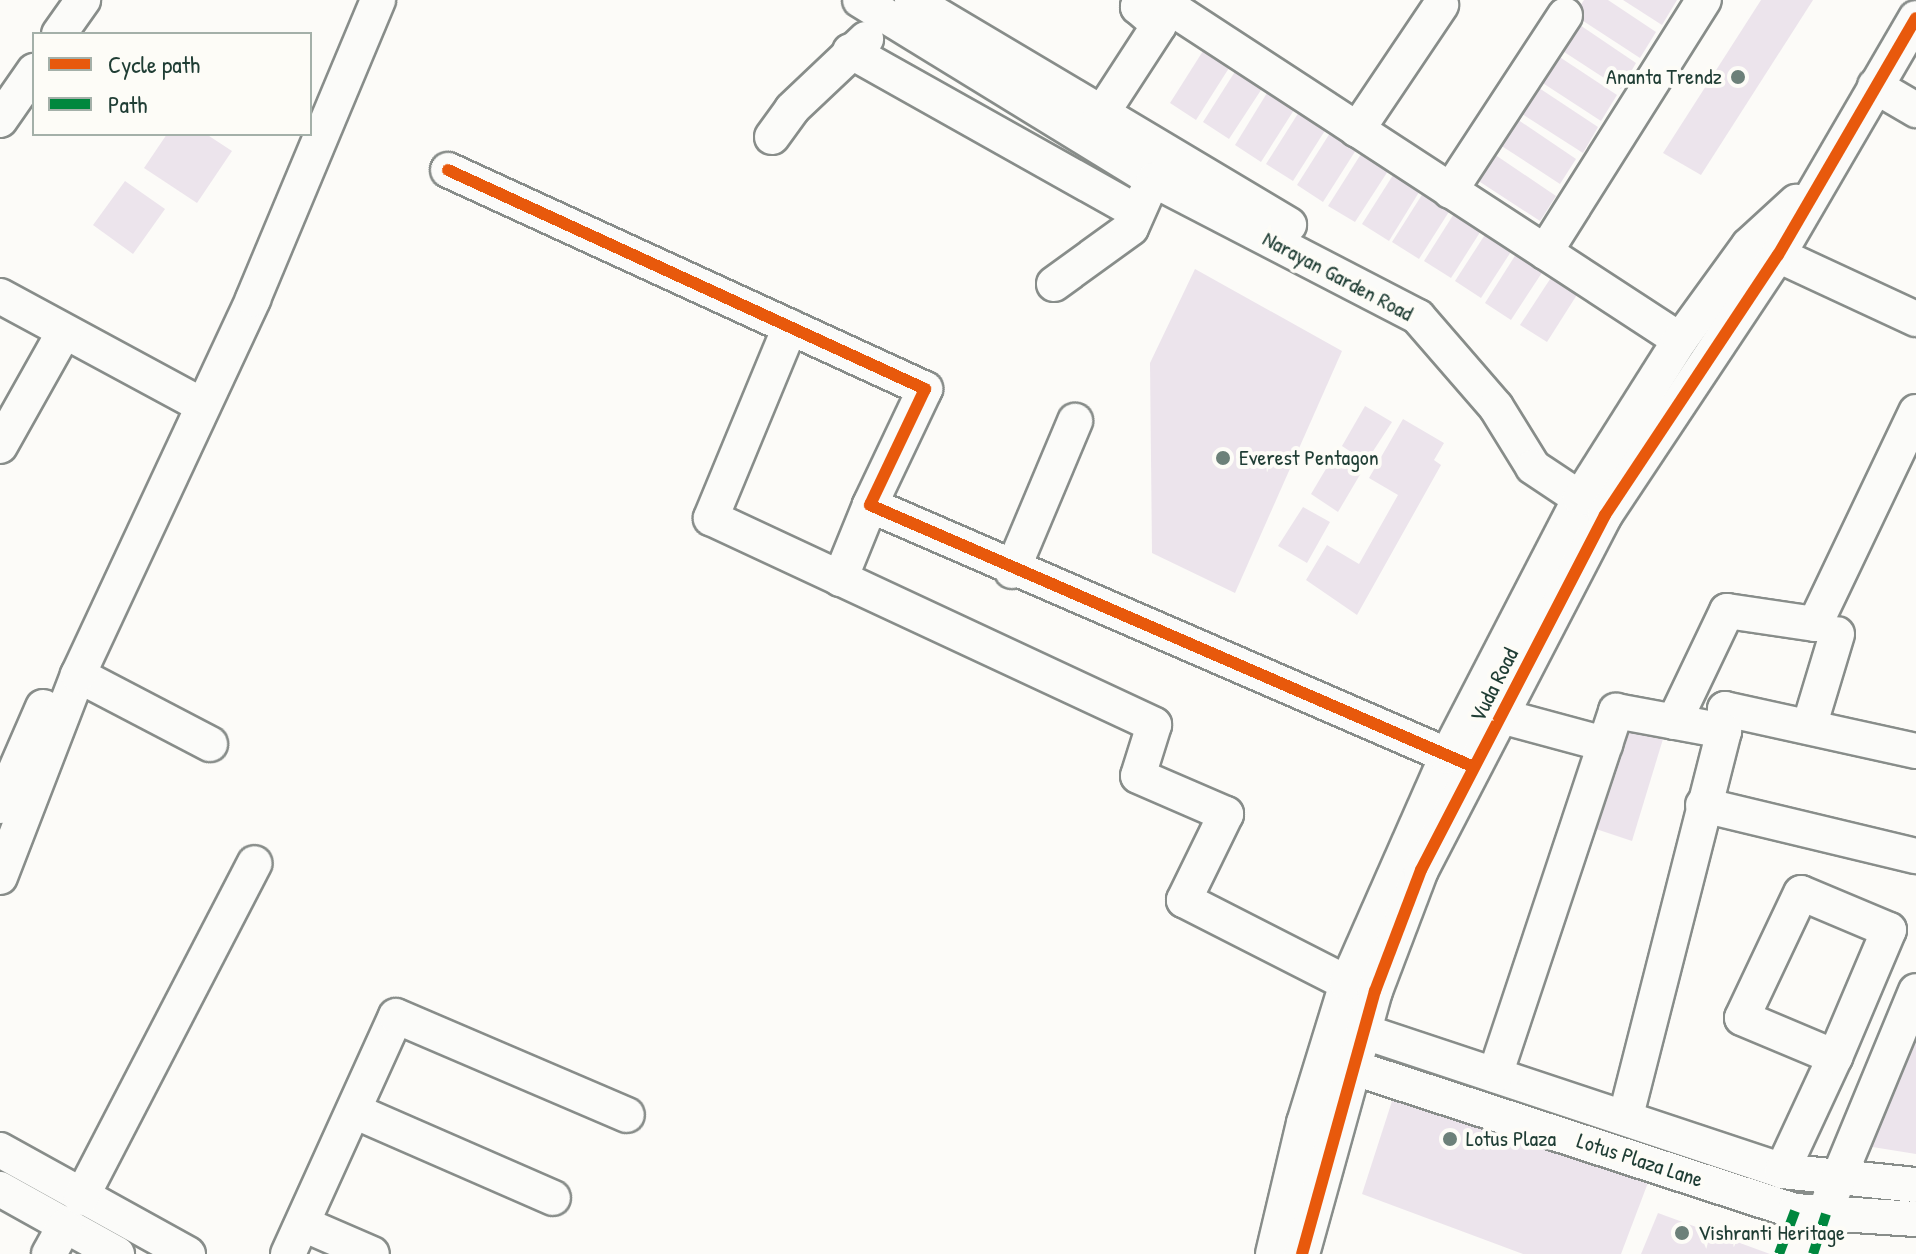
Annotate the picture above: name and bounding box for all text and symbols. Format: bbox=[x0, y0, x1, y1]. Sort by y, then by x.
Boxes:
legend bbox=[32, 32, 312, 136]
text: Cycle path bbox=[108, 48, 200, 80]
place label: Ananta Trendz bbox=[1606, 64, 1722, 90]
marker: Ananta Trendz bbox=[1729, 68, 1747, 86]
text: Path bbox=[108, 88, 147, 120]
street label: Narayan Garden Road bbox=[1258, 225, 1418, 327]
place label: Everest Pentagon bbox=[1239, 445, 1379, 471]
marker: Everest Pentagon bbox=[1214, 449, 1232, 467]
street label: Vuda Road bbox=[1464, 644, 1524, 726]
place label: Lotus Plaza bbox=[1466, 1126, 1556, 1152]
street label: Lotus Plaza Lane bbox=[1574, 1127, 1706, 1193]
marker: Lotus Plaza bbox=[1441, 1130, 1459, 1148]
place label: Vishranti Heritage bbox=[1698, 1220, 1845, 1246]
marker: Vishranti Heritage bbox=[1673, 1224, 1691, 1242]

